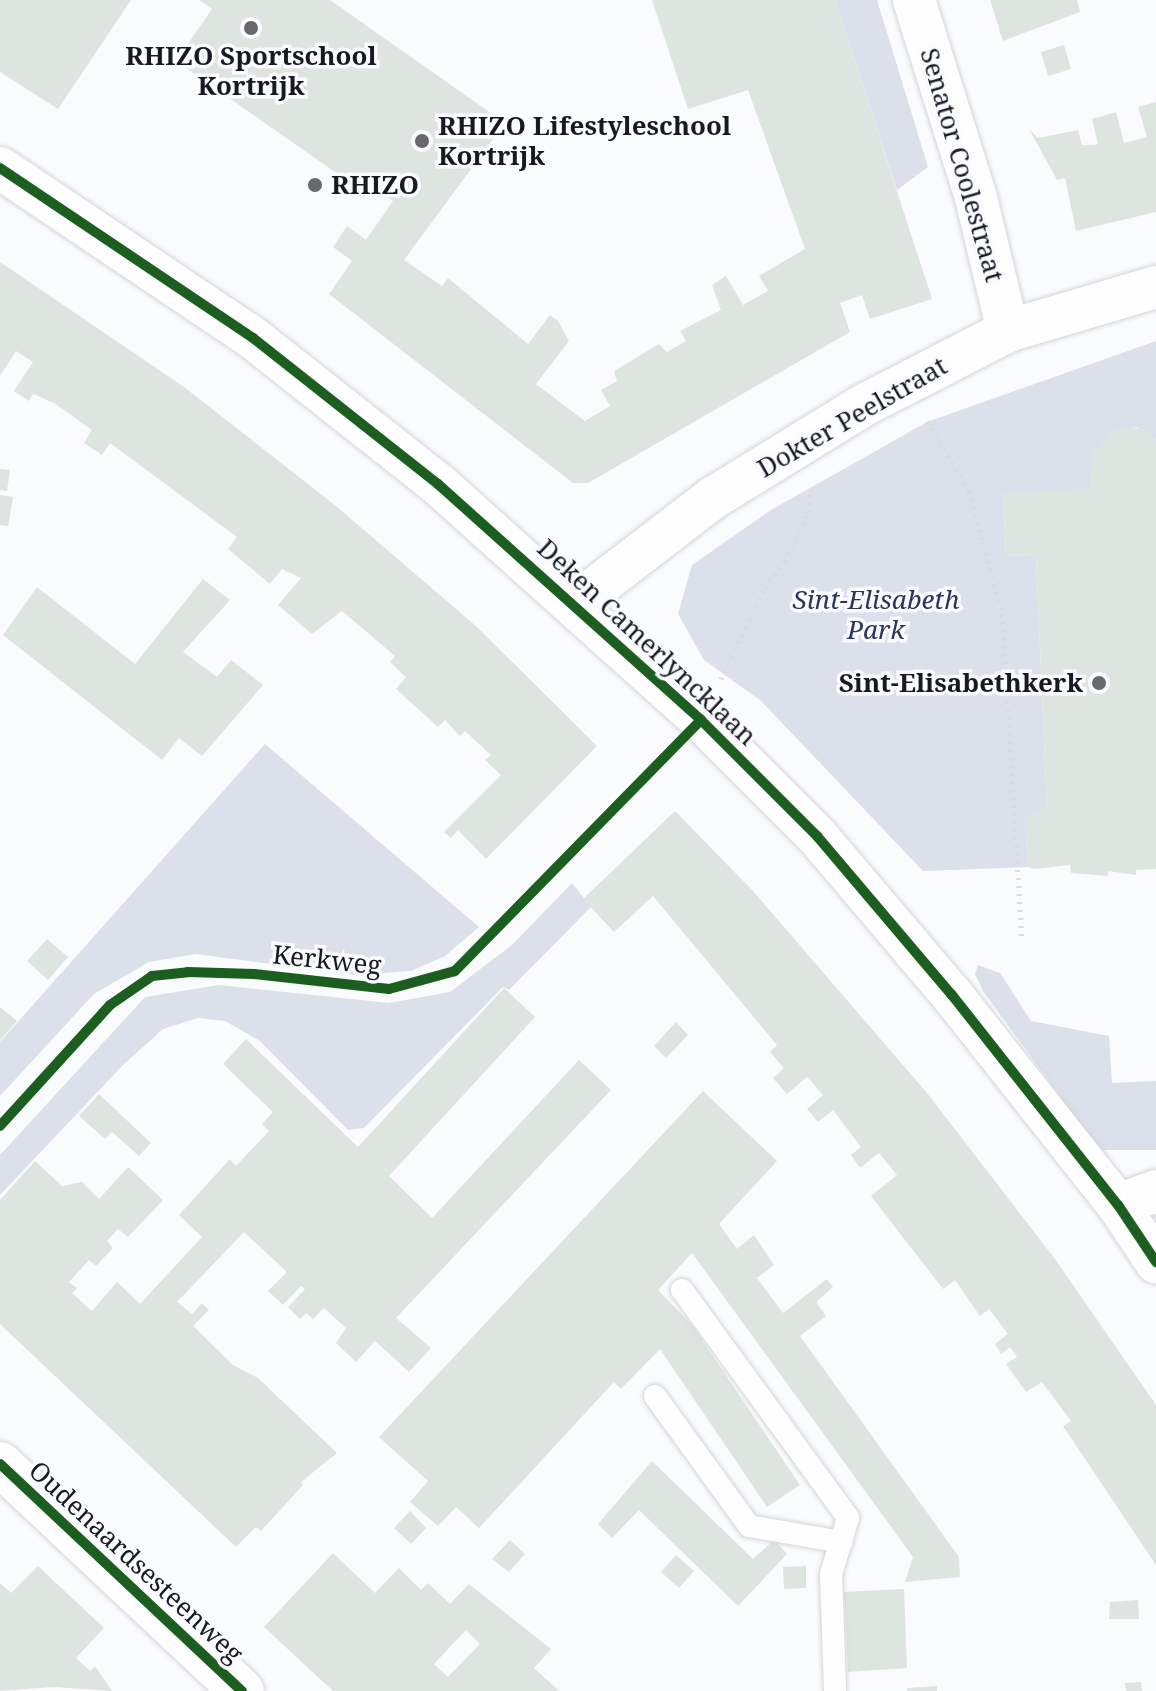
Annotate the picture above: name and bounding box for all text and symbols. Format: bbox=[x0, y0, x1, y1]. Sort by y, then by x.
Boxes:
marker: RHIZO Sportschool Kortrijk bbox=[242, 19, 260, 37]
place label: RHIZO Sportschool Kortrijk bbox=[125, 40, 377, 102]
street label: Senator Coolestraat bbox=[914, 45, 1010, 285]
place label: RHIZO Lifestyleschool Kortrijk bbox=[438, 110, 731, 172]
marker: RHIZO Lifestyleschool Kortrijk bbox=[413, 132, 431, 150]
place label: RHIZO bbox=[331, 169, 419, 201]
marker: RHIZO bbox=[306, 176, 324, 194]
street label: Dokter Peelstraat bbox=[752, 350, 952, 484]
street label: Deken Camerlyncklaan bbox=[531, 532, 763, 752]
park label: Sint-Elisabeth Park bbox=[793, 584, 959, 646]
place label: Sint-Elisabethkerk bbox=[839, 667, 1083, 699]
marker: Sint-Elisabethkerk bbox=[1090, 674, 1108, 692]
street label: Kerkweg bbox=[271, 939, 383, 981]
street label: Oudenaardsesteenweg bbox=[22, 1455, 250, 1669]

